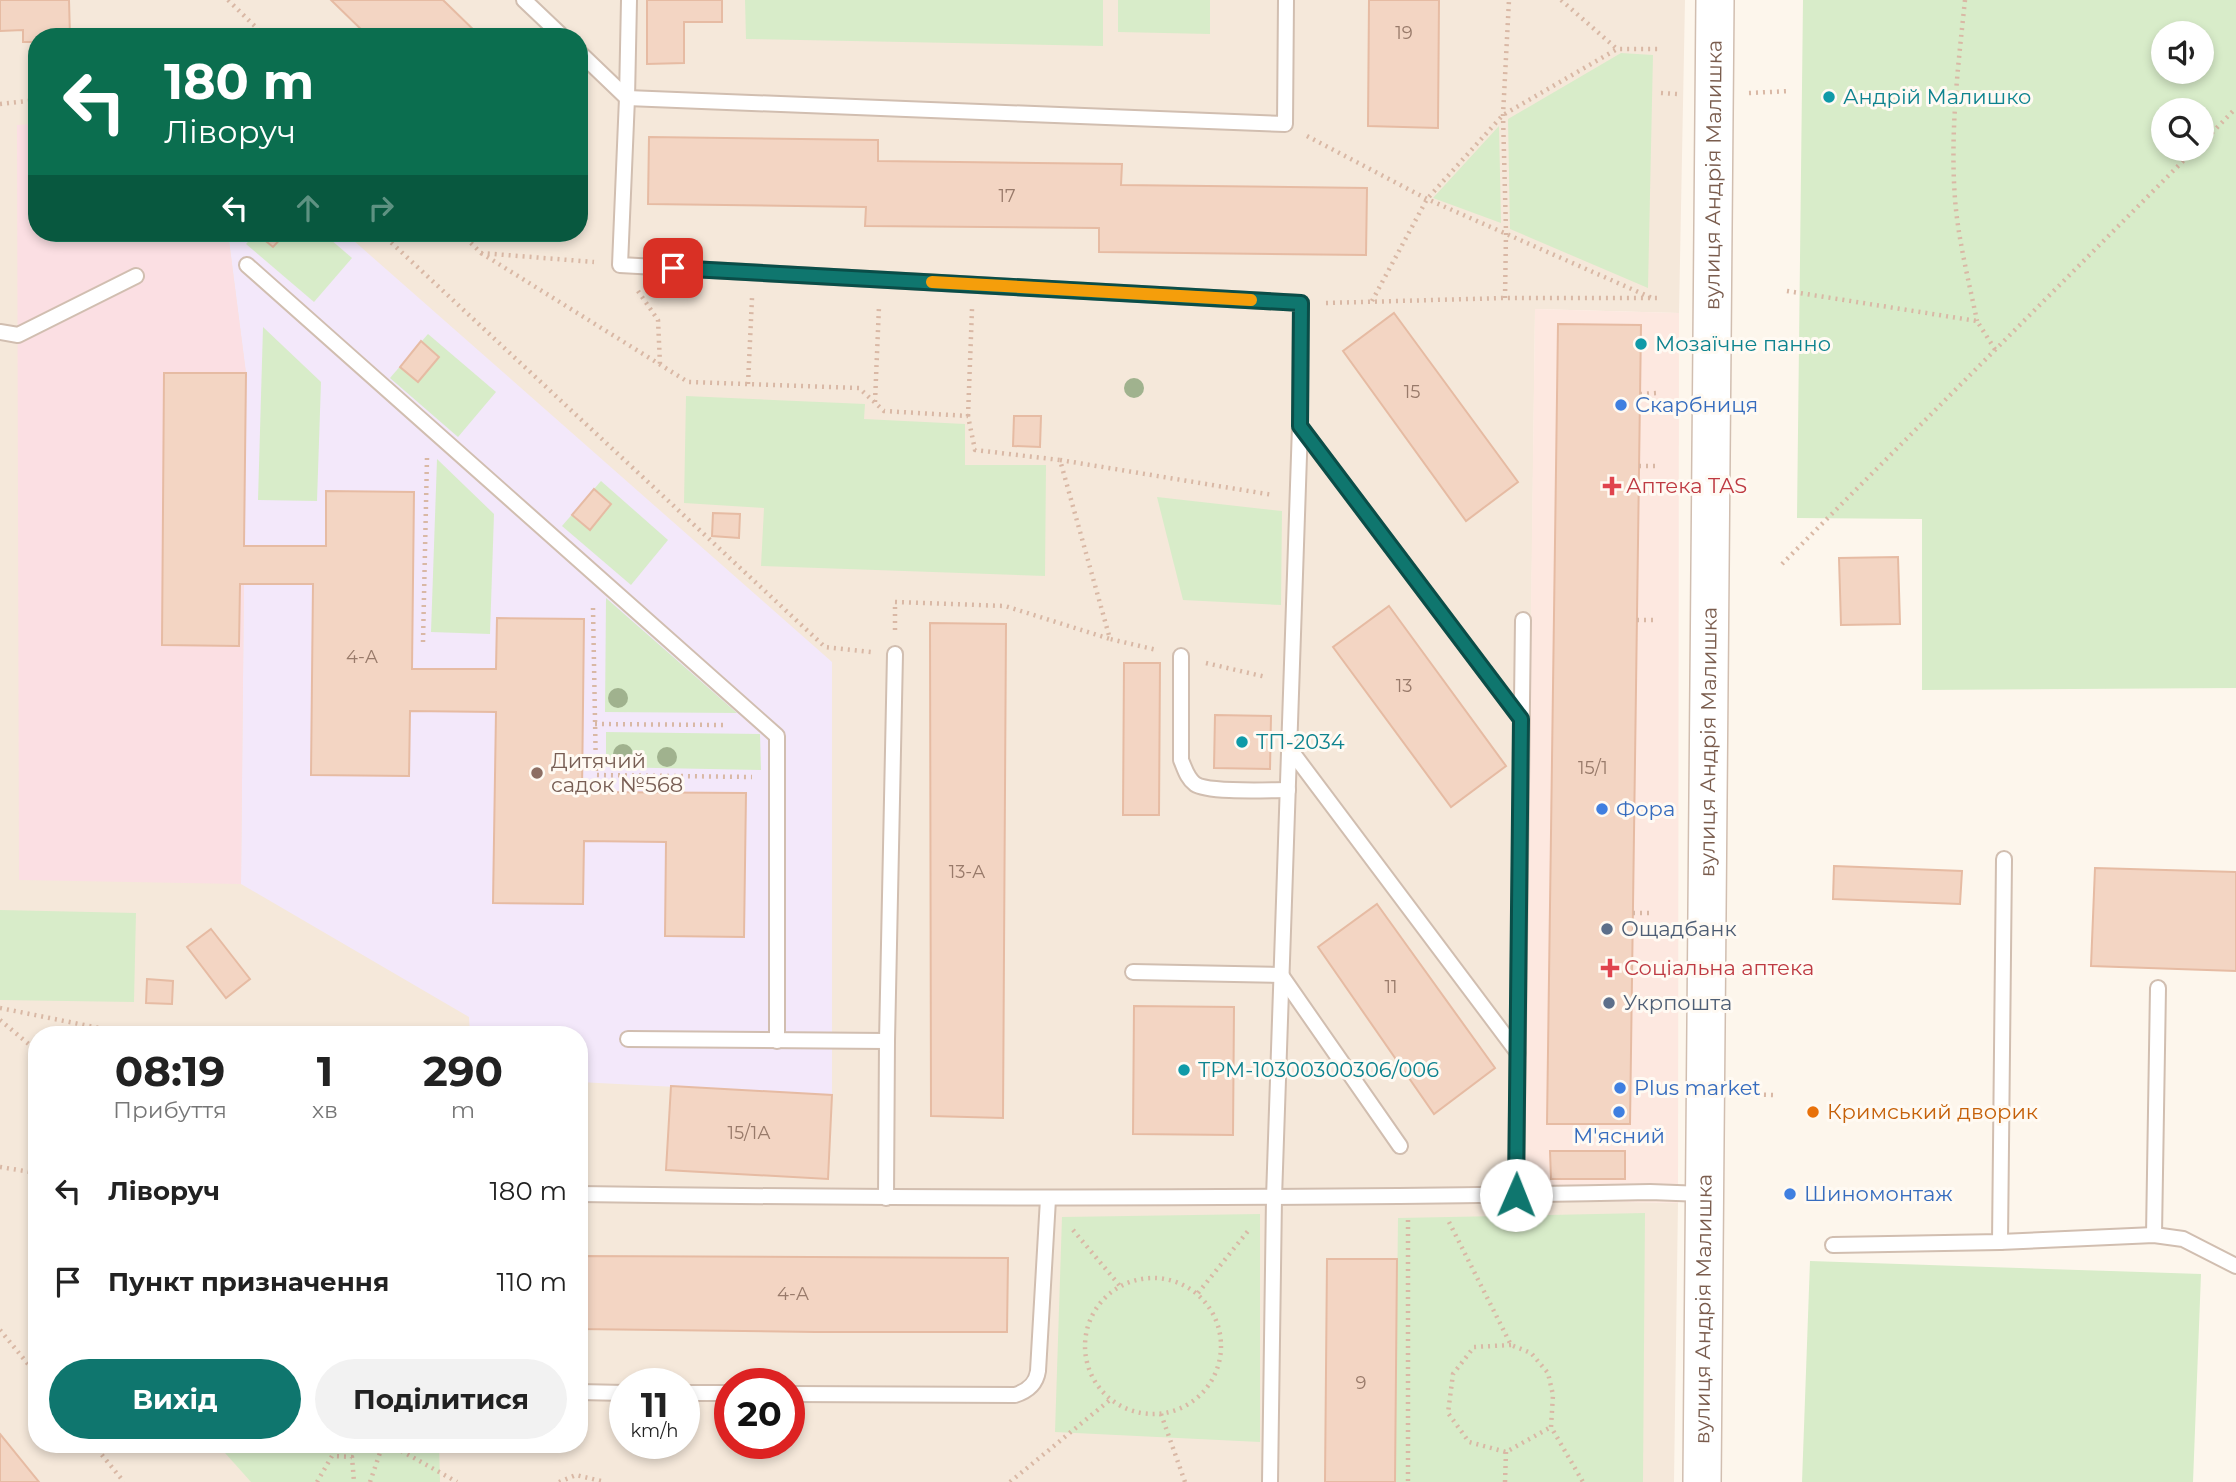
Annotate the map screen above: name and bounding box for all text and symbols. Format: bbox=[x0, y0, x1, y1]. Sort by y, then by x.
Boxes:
map controls bbox=[2151, 21, 2214, 161]
button: sound bbox=[2151, 21, 2214, 84]
house number: 19 bbox=[1395, 22, 1413, 44]
street label: вулиця Андрія Малишка bbox=[1699, 40, 1727, 310]
text: 180 m bbox=[164, 52, 314, 111]
icon: left bbox=[49, 56, 140, 147]
place label: Андрій Малишко bbox=[1843, 84, 2031, 109]
marker: Андрій Малишко bbox=[1821, 89, 1837, 105]
button: search bbox=[2151, 98, 2214, 161]
text: Ліворуч bbox=[164, 112, 296, 151]
house number: 17 bbox=[998, 185, 1016, 207]
icon: left bbox=[216, 189, 254, 227]
icon: ahead bbox=[289, 189, 327, 227]
icon: right bbox=[362, 189, 400, 227]
pin bbox=[643, 238, 703, 298]
icon: arrive bbox=[654, 249, 692, 287]
place label: Мозаїчне панно bbox=[1655, 331, 1831, 356]
marker: Мозаїчне панно bbox=[1633, 336, 1649, 352]
house number: 15 bbox=[1404, 381, 1420, 403]
place label: Скарбниця bbox=[1635, 392, 1758, 417]
marker: Скарбниця bbox=[1613, 397, 1629, 413]
place label: Аптека TAS bbox=[1626, 473, 1747, 498]
marker: Аптека TAS bbox=[1604, 478, 1620, 494]
street label: вулиця Андрія Малишка bbox=[1694, 607, 1722, 877]
house number: 4-А bbox=[346, 646, 379, 668]
house number: 13 bbox=[1396, 675, 1412, 697]
place label: ТП-2034 bbox=[1256, 729, 1345, 754]
marker: ТП-2034 bbox=[1234, 734, 1250, 750]
place label: Дитячий садок №568 bbox=[551, 748, 683, 797]
house number: 15/1 bbox=[1578, 757, 1608, 779]
marker: Дитячий садок №568 bbox=[529, 765, 545, 781]
place label: Фора bbox=[1616, 796, 1675, 821]
marker: Фора bbox=[1594, 801, 1610, 817]
house number: 13-А bbox=[949, 861, 986, 883]
place label: Ощадбанк bbox=[1621, 916, 1737, 941]
marker: Ощадбанк bbox=[1599, 921, 1615, 937]
place label: Соціальна аптека bbox=[1624, 955, 1814, 980]
marker: Соціальна аптека bbox=[1602, 960, 1618, 976]
house number: 11 bbox=[1385, 976, 1398, 998]
place label: Укрпошта bbox=[1623, 990, 1732, 1015]
marker: Укрпошта bbox=[1601, 995, 1617, 1011]
text: 08:19 bbox=[115, 1045, 225, 1097]
text: 1 bbox=[317, 1045, 333, 1097]
text: 290 bbox=[423, 1045, 503, 1097]
place label: ТРМ-10300300306/006 bbox=[1198, 1057, 1439, 1082]
marker: ТРМ-10300300306/006 bbox=[1176, 1062, 1192, 1078]
place label: Plus market bbox=[1634, 1075, 1761, 1100]
marker: Plus market bbox=[1612, 1080, 1628, 1096]
text: Прибуття bbox=[113, 1096, 227, 1124]
text: хв bbox=[312, 1096, 338, 1124]
text: m bbox=[451, 1096, 475, 1124]
place label: Кримський дворик bbox=[1827, 1099, 2038, 1124]
marker: М'ясний bbox=[1611, 1104, 1627, 1120]
marker: Кримський дворик bbox=[1805, 1104, 1821, 1120]
house number: 15/1А bbox=[727, 1122, 771, 1144]
place label: М'ясний bbox=[1573, 1123, 1665, 1148]
position arrow bbox=[1479, 1158, 1553, 1232]
icon: left bbox=[49, 1172, 87, 1210]
street label: вулиця Андрія Малишка bbox=[1689, 1174, 1717, 1444]
text: Ліворуч bbox=[108, 1175, 220, 1207]
text: 180 m bbox=[489, 1175, 567, 1207]
place label: Шиномонтаж bbox=[1804, 1181, 1953, 1206]
marker: Шиномонтаж bbox=[1782, 1186, 1798, 1202]
icon: arrive bbox=[49, 1263, 87, 1301]
text: Пункт призначення bbox=[108, 1266, 389, 1298]
text: 110 m bbox=[497, 1266, 567, 1298]
house number: 4-А bbox=[777, 1283, 810, 1305]
button: Вихід bbox=[49, 1359, 301, 1439]
button: Поділитися bbox=[315, 1359, 567, 1439]
speed limit sign: 20 bbox=[714, 1368, 805, 1459]
house number: 9 bbox=[1356, 1372, 1367, 1394]
text: 11 bbox=[641, 1383, 668, 1426]
text: km/h bbox=[630, 1420, 679, 1442]

